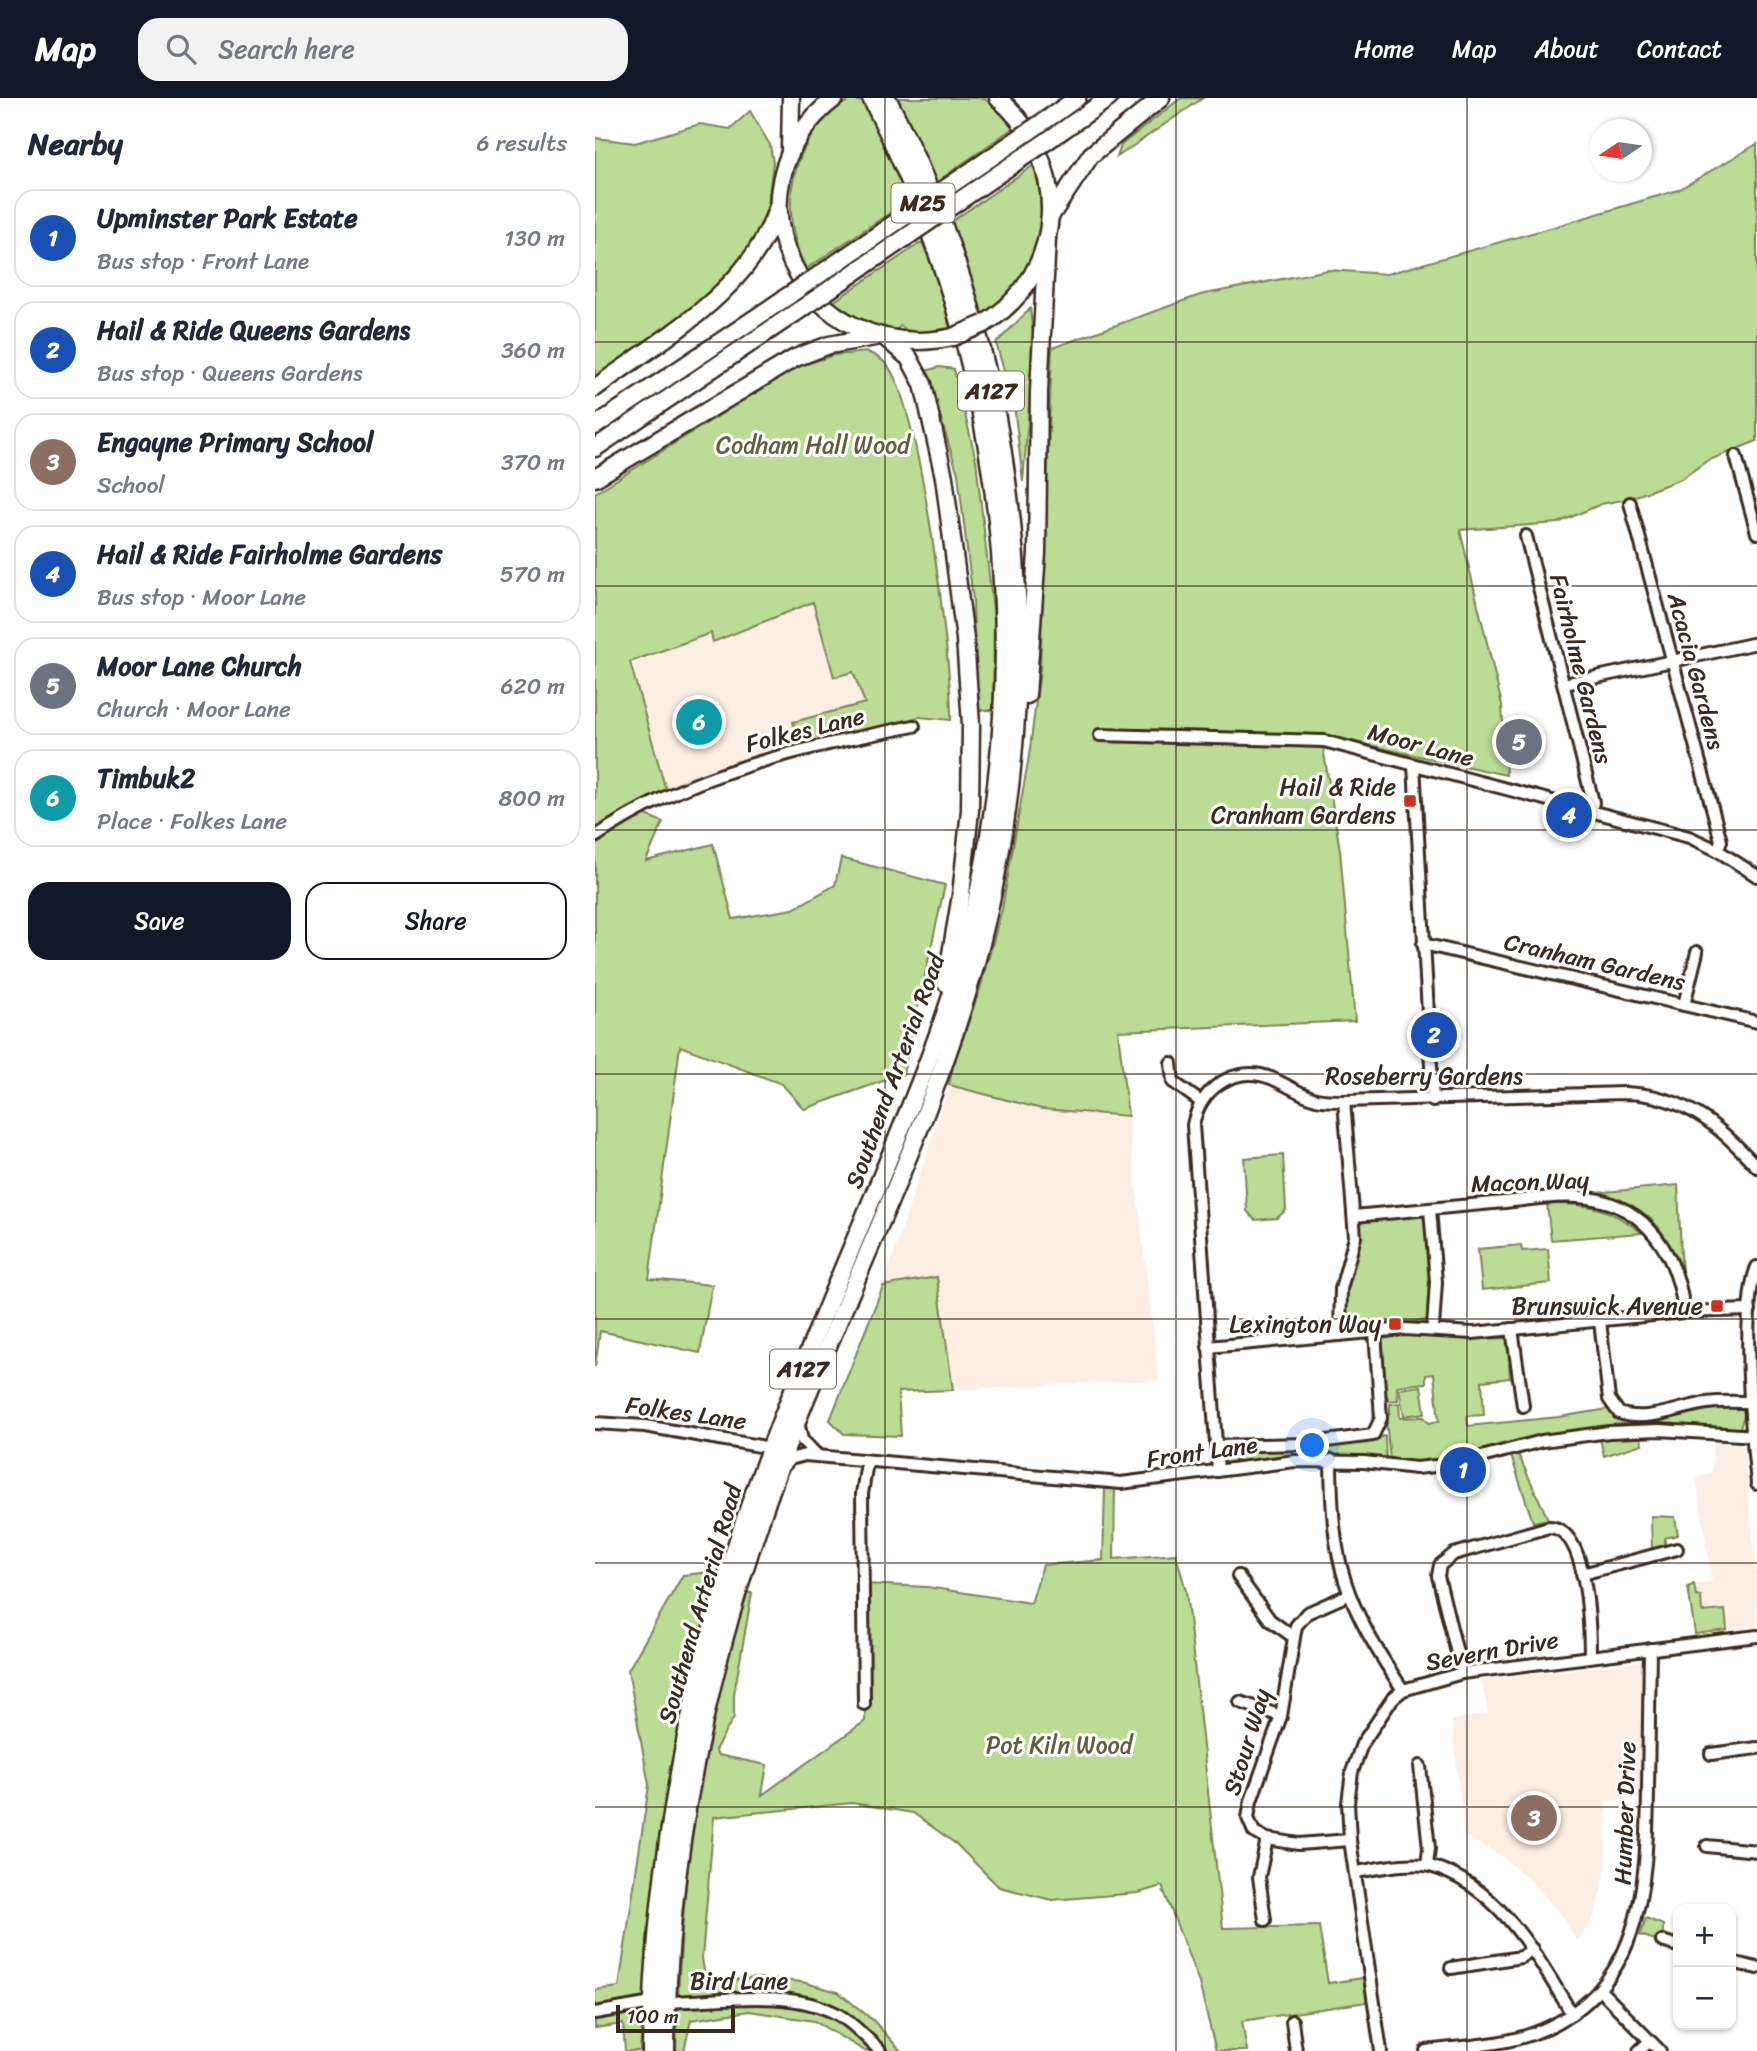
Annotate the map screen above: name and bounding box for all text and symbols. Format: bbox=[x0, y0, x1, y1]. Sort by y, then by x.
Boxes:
search box bbox=[138, 18, 628, 81]
text: Map bbox=[35, 20, 96, 78]
text: Search here bbox=[218, 26, 355, 72]
text: Home bbox=[1354, 28, 1414, 70]
text: Map bbox=[1452, 28, 1496, 70]
text: About bbox=[1534, 28, 1599, 70]
text: Contact bbox=[1637, 28, 1722, 70]
icon: search bbox=[162, 30, 200, 68]
text: Nearby bbox=[28, 117, 123, 171]
north arrow bbox=[1589, 119, 1652, 182]
text: 6 results bbox=[477, 123, 567, 164]
road number: M25 bbox=[891, 184, 955, 222]
text: Upminster Park Estate bbox=[97, 195, 358, 241]
text: 1 bbox=[48, 218, 58, 259]
text: 130 m bbox=[504, 218, 565, 259]
text: Bus stop · Front Lane bbox=[97, 241, 309, 282]
text: Hail & Ride Queens Gardens bbox=[97, 307, 410, 353]
text: 2 bbox=[46, 330, 60, 371]
text: 360 m bbox=[501, 330, 565, 371]
text: Bus stop · Queens Gardens bbox=[97, 353, 362, 394]
road number: A127 bbox=[958, 372, 1024, 410]
text: Engayne Primary School bbox=[97, 419, 373, 465]
park label: Codham Hall Wood bbox=[716, 424, 911, 466]
text: 3 bbox=[47, 442, 59, 483]
text: 370 m bbox=[501, 442, 565, 483]
text: School bbox=[97, 465, 165, 506]
text: Hail & Ride Fairholme Gardens bbox=[97, 531, 442, 577]
text: 4 bbox=[46, 554, 60, 595]
text: 570 m bbox=[500, 554, 565, 595]
street label: Fairholme Gardens bbox=[1537, 569, 1625, 769]
text: Bus stop · Moor Lane bbox=[97, 577, 306, 618]
street label: Acacia Gardens bbox=[1655, 587, 1737, 754]
text: Moor Lane Church bbox=[97, 643, 302, 689]
text: 5 bbox=[46, 666, 60, 707]
text: 620 m bbox=[500, 666, 565, 707]
text: Church · Moor Lane bbox=[97, 689, 291, 730]
street label: Folkes Lane bbox=[741, 695, 869, 765]
pin: 6 bbox=[676, 696, 722, 748]
street label: Moor Lane bbox=[1363, 711, 1479, 779]
pin: 5 bbox=[1496, 716, 1542, 768]
text: Timbuk2 bbox=[97, 755, 195, 801]
place label: Hail & Ride Cranham Gardens bbox=[1211, 766, 1396, 836]
text: 6 bbox=[46, 778, 60, 819]
text: 800 m bbox=[498, 778, 565, 819]
pin: 4 bbox=[1546, 789, 1592, 841]
marker: Hail & Ride Cranham Gardens bbox=[1402, 793, 1418, 809]
text: Place · Folkes Lane bbox=[97, 801, 287, 842]
button: Save bbox=[28, 882, 291, 960]
button: Share bbox=[305, 882, 567, 960]
street label: Cranham Gardens bbox=[1500, 921, 1690, 1003]
street label: Southend Arterial Road bbox=[833, 946, 957, 1194]
pin: 2 bbox=[1411, 1009, 1457, 1061]
street label: Roseberry Gardens bbox=[1325, 1055, 1523, 1097]
street label: Macon Way bbox=[1470, 1159, 1590, 1205]
place label: Brunswick Avenue bbox=[1512, 1285, 1703, 1327]
marker: Brunswick Avenue bbox=[1709, 1298, 1725, 1314]
place label: Lexington Way bbox=[1229, 1303, 1382, 1345]
marker: Lexington Way bbox=[1387, 1316, 1403, 1332]
road number: A127 bbox=[770, 1350, 836, 1388]
street label: Folkes Lane bbox=[623, 1384, 749, 1442]
street label: Front Lane bbox=[1144, 1423, 1261, 1481]
your location bbox=[1295, 1428, 1329, 1462]
pin: 1 bbox=[1440, 1444, 1486, 1496]
street label: Southend Arterial Road bbox=[646, 1478, 755, 1729]
street label: Severn Drive bbox=[1422, 1619, 1562, 1683]
street label: Stour Way bbox=[1211, 1683, 1283, 1801]
park label: Pot Kiln Wood bbox=[986, 1724, 1135, 1766]
street label: Humber Drive bbox=[1602, 1740, 1648, 1886]
pin: 3 bbox=[1511, 1792, 1557, 1844]
map controls bbox=[1673, 1904, 1736, 2030]
button: + bbox=[1673, 1904, 1736, 1967]
street label: Bird Lane bbox=[690, 1960, 789, 2002]
button: − bbox=[1673, 1967, 1736, 2030]
text: 100 m bbox=[627, 2000, 679, 2033]
scale bar bbox=[616, 2002, 735, 2034]

